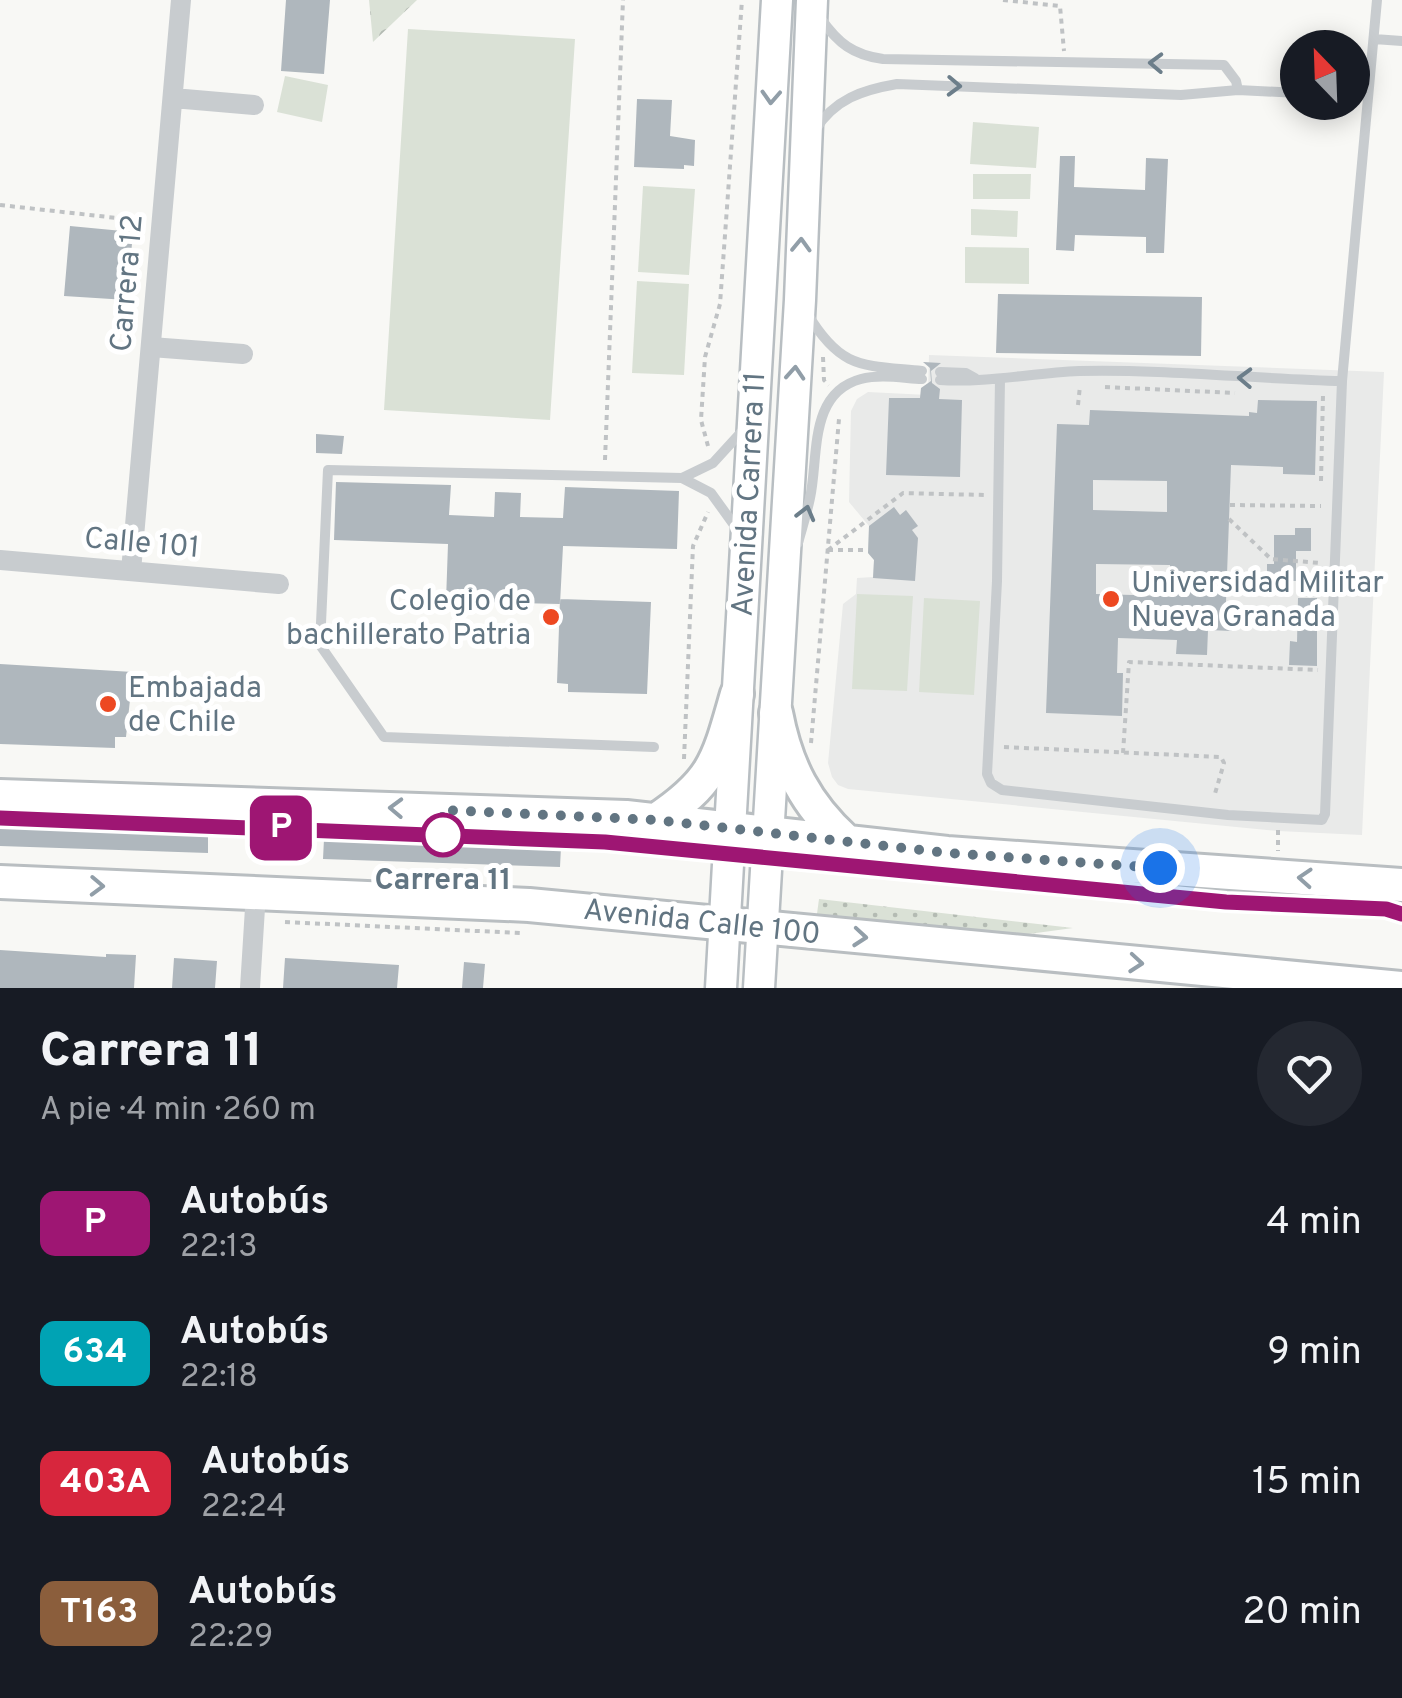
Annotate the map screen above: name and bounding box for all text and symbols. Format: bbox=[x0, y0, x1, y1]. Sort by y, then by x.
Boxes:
north arrow bbox=[1280, 30, 1370, 120]
map controls bbox=[1280, 30, 1370, 120]
one-way arrow bbox=[1148, 52, 1164, 73]
one-way arrow bbox=[947, 76, 963, 97]
one-way arrow bbox=[761, 90, 782, 106]
street label: Carrera 12 bbox=[104, 213, 153, 354]
one-way arrow bbox=[791, 236, 812, 252]
one-way arrow bbox=[784, 365, 805, 381]
one-way arrow bbox=[1237, 367, 1252, 388]
street label: Avenida Carrera 11 bbox=[726, 371, 775, 618]
one-way arrow bbox=[795, 505, 816, 522]
street label: Calle 101 bbox=[83, 521, 201, 568]
place label: Universidad Militar Nueva Granada bbox=[1131, 566, 1384, 637]
place label: Colegio de bachillerato Patria bbox=[286, 584, 531, 655]
marker: Universidad Militar Nueva Granada bbox=[1100, 588, 1122, 610]
marker: Colegio de bachillerato Patria bbox=[540, 606, 562, 628]
place label: Embajada de Chile bbox=[128, 671, 262, 742]
marker: Embajada de Chile bbox=[97, 693, 119, 715]
line badge: P bbox=[248, 796, 314, 860]
one-way arrow bbox=[388, 798, 404, 819]
text: P bbox=[270, 806, 292, 850]
marker: Carrera 11 bbox=[422, 814, 464, 856]
your location bbox=[1135, 843, 1185, 893]
place label: Carrera 11 bbox=[374, 863, 512, 900]
one-way arrow bbox=[1296, 868, 1312, 890]
one-way arrow bbox=[90, 875, 106, 896]
street label: Avenida Calle 100 bbox=[581, 893, 822, 954]
one-way arrow bbox=[852, 926, 868, 948]
one-way arrow bbox=[1129, 951, 1145, 973]
button: heart bbox=[1257, 1021, 1362, 1126]
text: Carrera 11 bbox=[40, 1023, 263, 1083]
text: A pie · 4 min · 260 m bbox=[40, 1091, 316, 1131]
text: Autobús bbox=[180, 1179, 329, 1228]
text: 4 min bbox=[1266, 1199, 1362, 1248]
text: P bbox=[84, 1201, 106, 1245]
text: 22:13 bbox=[180, 1228, 258, 1268]
text: Autobús bbox=[180, 1309, 329, 1358]
text: 9 min bbox=[1267, 1329, 1362, 1378]
text: 634 bbox=[63, 1331, 127, 1375]
text: 22:18 bbox=[180, 1358, 258, 1398]
text: Autobús bbox=[201, 1439, 350, 1488]
text: 15 min bbox=[1252, 1459, 1362, 1508]
text: 403A bbox=[60, 1461, 151, 1505]
text: 22:24 bbox=[201, 1488, 286, 1528]
text: Autobús bbox=[188, 1569, 337, 1618]
text: 20 min bbox=[1242, 1589, 1362, 1638]
text: T163 bbox=[60, 1591, 138, 1635]
text: 22:29 bbox=[188, 1618, 273, 1658]

